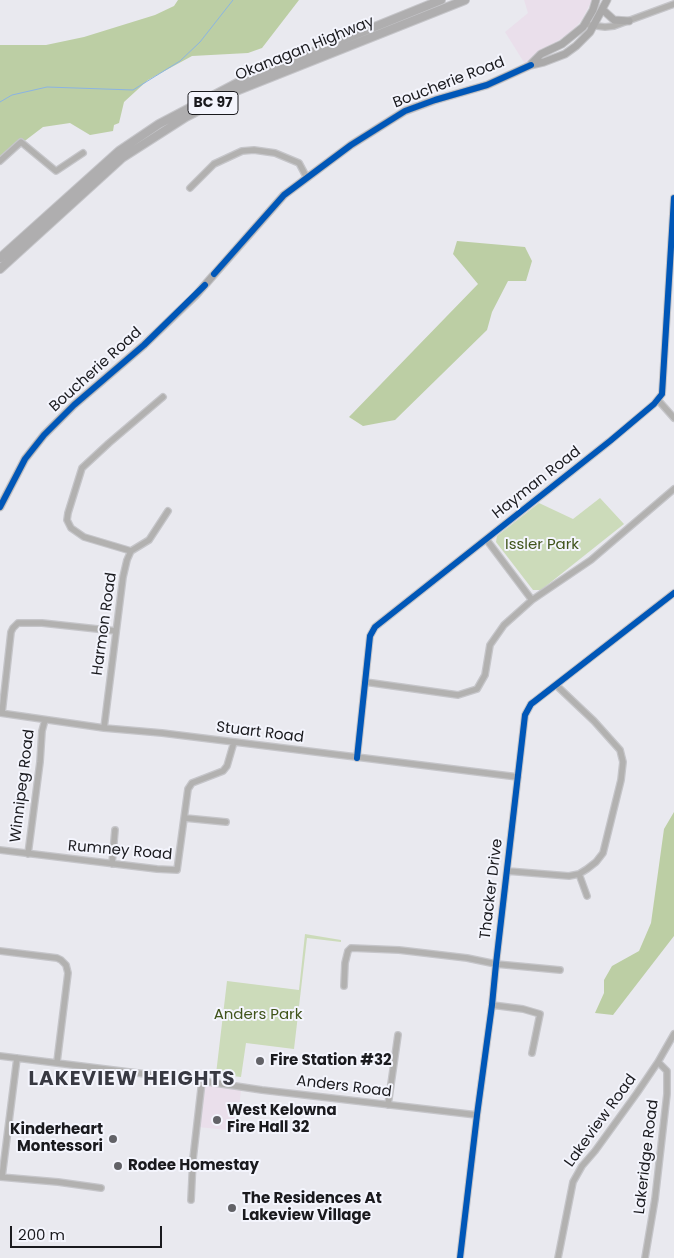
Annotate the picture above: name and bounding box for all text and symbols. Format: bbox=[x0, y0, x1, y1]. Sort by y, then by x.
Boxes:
street label: Okanagan Highway bbox=[233, 13, 377, 85]
street label: Boucherie Road bbox=[391, 53, 507, 113]
road number: BC 97 bbox=[188, 92, 238, 115]
street label: Boucherie Road bbox=[46, 324, 146, 416]
street label: Hayman Road bbox=[489, 443, 585, 523]
park label: Issler Park bbox=[505, 536, 579, 554]
street label: Harmon Road bbox=[89, 571, 121, 677]
street label: Stuart Road bbox=[215, 719, 305, 747]
street label: Winnipeg Road bbox=[7, 728, 39, 844]
street label: Rumney Road bbox=[67, 837, 173, 865]
street label: Thacker Drive bbox=[477, 838, 507, 940]
park label: Anders Park bbox=[214, 1006, 302, 1024]
place label: Fire Station #32 bbox=[270, 1052, 392, 1070]
marker: Fire Station #32 bbox=[254, 1055, 266, 1067]
district label: LAKEVIEW HEIGHTS bbox=[27, 1068, 237, 1092]
street label: Lakeview Road bbox=[561, 1071, 641, 1171]
street label: Anders Road bbox=[295, 1072, 393, 1102]
street label: Lakeridge Road bbox=[631, 1099, 663, 1215]
place label: West Kelowna Fire Hall 32 bbox=[227, 1102, 337, 1137]
marker: West Kelowna Fire Hall 32 bbox=[211, 1114, 223, 1126]
place label: Kinderheart Montessori bbox=[10, 1121, 103, 1156]
marker: Kinderheart Montessori bbox=[107, 1133, 119, 1145]
place label: Rodee Homestay bbox=[128, 1157, 259, 1175]
marker: Rodee Homestay bbox=[112, 1160, 124, 1172]
place label: The Residences At Lakeview Village bbox=[242, 1190, 382, 1225]
marker: The Residences At Lakeview Village bbox=[226, 1202, 238, 1214]
scale bar bbox=[12, 1216, 165, 1248]
text: 200 m bbox=[18, 1224, 65, 1245]

